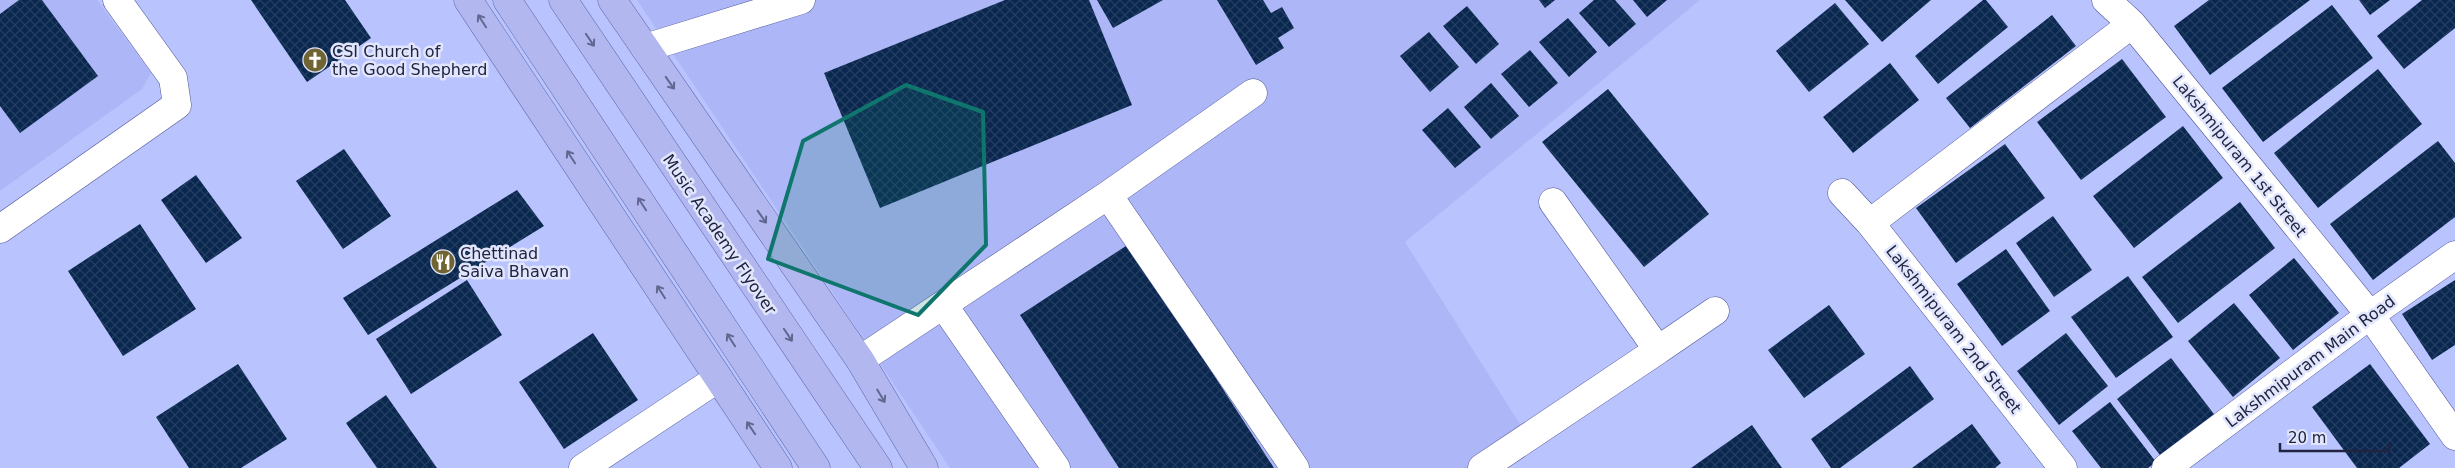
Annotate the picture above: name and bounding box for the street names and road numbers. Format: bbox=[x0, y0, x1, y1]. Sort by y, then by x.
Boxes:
street label: Lakshmipuram 1st Street bbox=[2169, 72, 2311, 241]
street label: Music Academy Flyover bbox=[659, 151, 780, 318]
street label: Lakshmipuram 2nd Street bbox=[1882, 241, 2025, 417]
street label: Lakshmipuram Main Road bbox=[2222, 291, 2399, 431]

